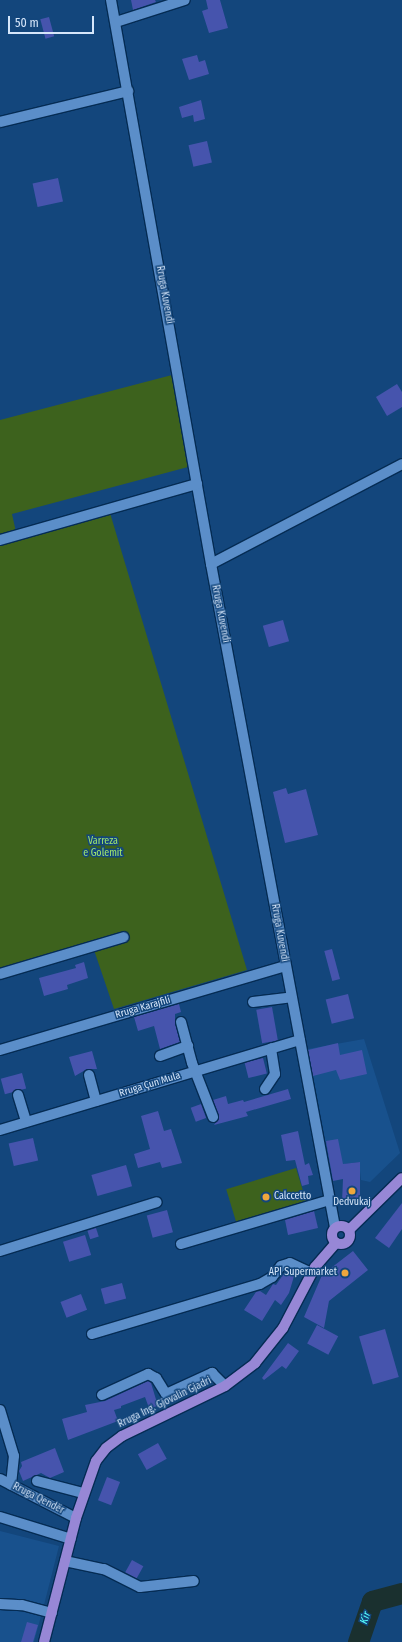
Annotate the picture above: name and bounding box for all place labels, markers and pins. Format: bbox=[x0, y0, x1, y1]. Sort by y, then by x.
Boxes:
marker: Dedvukaj bbox=[347, 1186, 357, 1196]
place label: Calccetto bbox=[274, 1191, 311, 1203]
marker: Calccetto bbox=[261, 1192, 271, 1202]
place label: Dedvukaj bbox=[333, 1197, 371, 1209]
place label: API Supermarket bbox=[269, 1267, 337, 1279]
marker: API Supermarket bbox=[340, 1268, 350, 1278]

